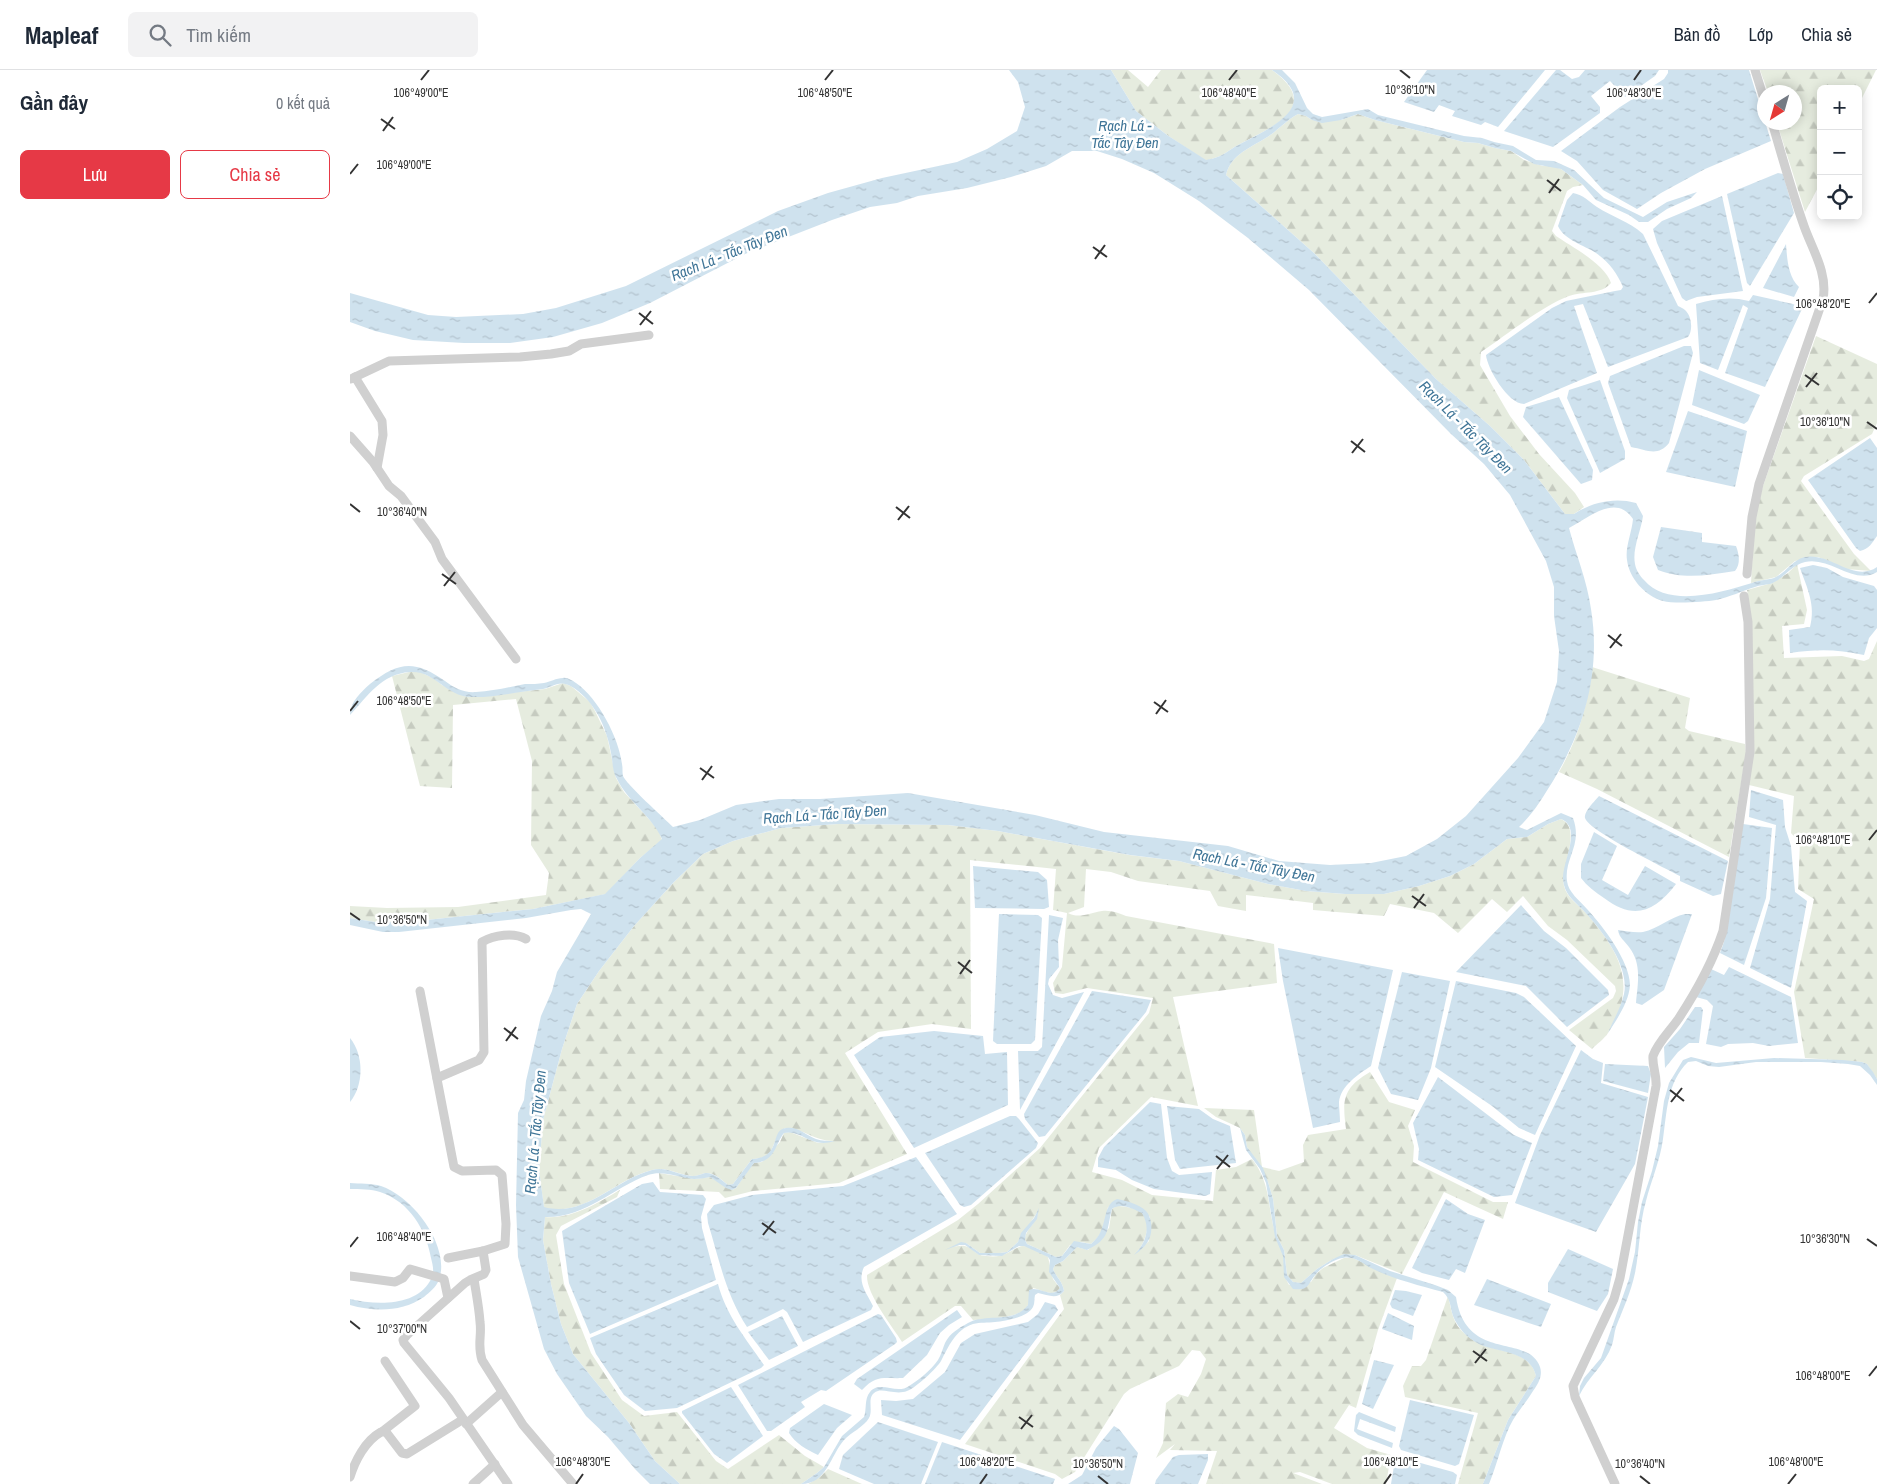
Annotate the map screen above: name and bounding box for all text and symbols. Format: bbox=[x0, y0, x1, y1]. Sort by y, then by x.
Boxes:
search box bbox=[128, 12, 478, 57]
text: Mapleaf bbox=[25, 19, 98, 51]
icon: search bbox=[146, 21, 174, 49]
text: Tìm kiếm bbox=[186, 22, 251, 48]
text: Bản đồ bbox=[1674, 22, 1721, 47]
text: Lớp bbox=[1749, 22, 1773, 47]
text: Chia sẻ bbox=[1801, 22, 1852, 47]
text: 10°36'10"N bbox=[1385, 82, 1435, 98]
text: 106°49'00"E bbox=[393, 85, 449, 101]
text: 106°48'50"E bbox=[797, 85, 853, 101]
text: 106°48'40"E bbox=[1201, 85, 1257, 101]
text: 106°48'30"E bbox=[1606, 85, 1662, 101]
north arrow bbox=[1757, 85, 1802, 130]
map controls bbox=[1817, 85, 1862, 220]
button: + bbox=[1817, 85, 1862, 130]
text: Gần đây bbox=[20, 88, 88, 117]
text: 0 kết quả bbox=[276, 92, 330, 114]
water label: Rạch Lá - Tắc Tây Đen bbox=[1091, 115, 1159, 153]
button: − bbox=[1817, 130, 1862, 175]
button: Lưu bbox=[20, 150, 170, 199]
button: Chia sẻ bbox=[180, 150, 330, 199]
text: 106°49'00"E bbox=[376, 157, 432, 173]
button: locate bbox=[1817, 175, 1862, 220]
water label: Rạch Lá - Tắc Tây Đen bbox=[668, 220, 791, 286]
text: 106°48'20"E bbox=[1795, 296, 1851, 312]
water label: Rạch Lá - Tắc Tây Đen bbox=[1415, 376, 1517, 478]
text: 10°36'10"N bbox=[1800, 414, 1850, 430]
text: 10°36'40"N bbox=[377, 504, 427, 520]
text: 106°48'50"E bbox=[376, 693, 432, 709]
water label: Rạch Lá - Tắc Tây Đen bbox=[762, 799, 888, 829]
text: 106°48'10"E bbox=[1795, 832, 1851, 848]
water label: Rạch Lá - Tắc Tây Đen bbox=[1191, 843, 1317, 887]
text: 10°36'50"N bbox=[377, 912, 427, 928]
water label: Rạch Lá - Tắc Tây Đen bbox=[519, 1069, 551, 1195]
text: 106°48'40"E bbox=[376, 1229, 432, 1245]
text: 10°36'30"N bbox=[1800, 1231, 1850, 1247]
text: 10°37'00"N bbox=[377, 1321, 427, 1337]
text: 106°48'00"E bbox=[1795, 1368, 1851, 1384]
text: 106°48'30"E bbox=[555, 1454, 611, 1470]
text: 106°48'20"E bbox=[959, 1454, 1015, 1470]
text: 106°48'10"E bbox=[1363, 1454, 1419, 1470]
text: 106°48'00"E bbox=[1768, 1454, 1824, 1470]
text: 10°36'50"N bbox=[1073, 1456, 1123, 1472]
text: 10°36'40"N bbox=[1615, 1456, 1665, 1472]

